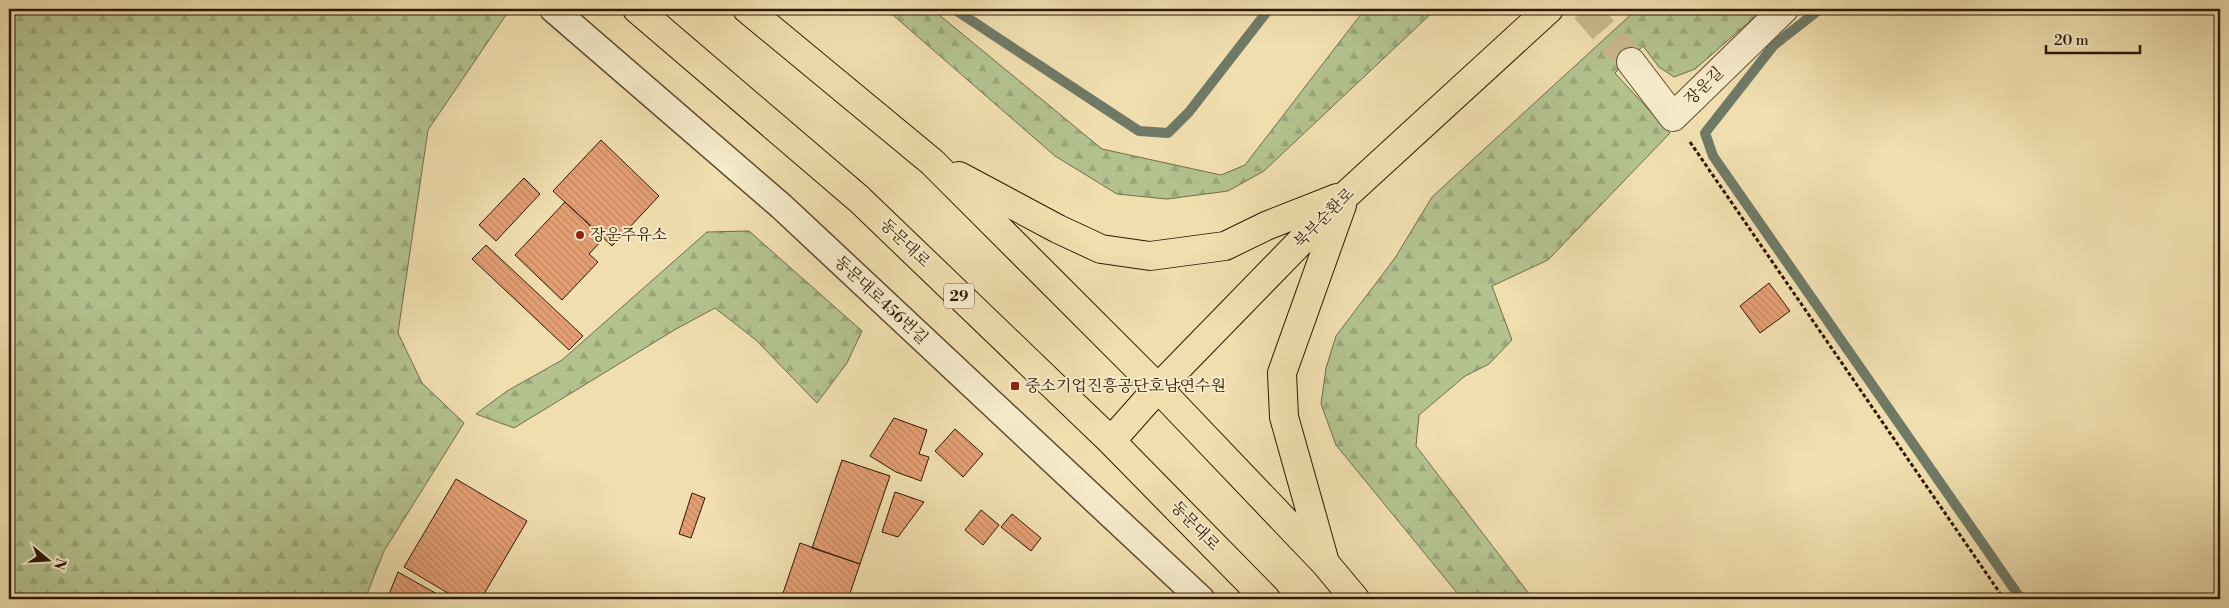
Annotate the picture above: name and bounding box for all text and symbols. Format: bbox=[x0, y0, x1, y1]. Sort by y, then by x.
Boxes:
scale bar bbox=[2046, 22, 2140, 54]
text: 20 m bbox=[2054, 31, 2089, 50]
street label: 장운길 bbox=[1680, 63, 1728, 109]
street label: 북부순환로 bbox=[1290, 183, 1359, 252]
street label: 동문대로 bbox=[876, 214, 935, 272]
place label: 장운주유소 bbox=[590, 225, 667, 245]
marker: 장운주유소 bbox=[574, 229, 586, 241]
street label: 동문대로456번길 bbox=[830, 252, 932, 348]
road number: 29 bbox=[944, 284, 974, 308]
place label: 중소기업진흥공단호남연수원 bbox=[1025, 376, 1226, 396]
marker: 중소기업진흥공단호남연수원 bbox=[1009, 380, 1021, 392]
street label: 동문대로 bbox=[1166, 497, 1224, 556]
north arrow bbox=[22, 536, 72, 586]
text: N bbox=[49, 556, 70, 572]

